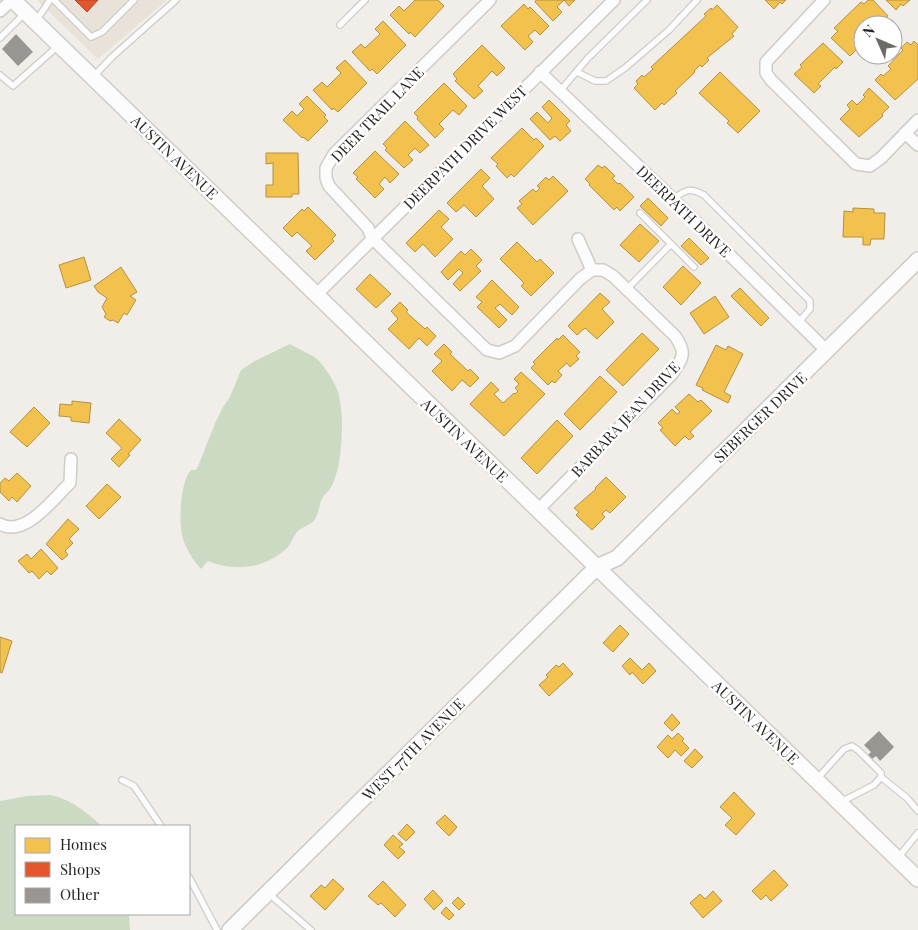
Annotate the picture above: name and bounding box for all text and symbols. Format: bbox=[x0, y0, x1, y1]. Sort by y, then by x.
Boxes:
north arrow bbox=[853, 15, 903, 65]
text: N bbox=[858, 20, 879, 41]
street label: DEER TRAIL LANE bbox=[326, 62, 428, 166]
street label: DEERPATH DRIVE WEST bbox=[399, 81, 531, 213]
street label: AUSTIN AVENUE bbox=[127, 110, 223, 204]
street label: DEERPATH DRIVE bbox=[632, 161, 736, 261]
street label: BARBARA JEAN DRIVE bbox=[566, 357, 684, 481]
street label: SEBERGER DRIVE bbox=[709, 367, 811, 467]
street label: AUSTIN AVENUE bbox=[417, 393, 513, 487]
street label: AUSTIN AVENUE bbox=[708, 675, 804, 769]
street label: WEST 77TH AVENUE bbox=[357, 694, 468, 805]
legend bbox=[15, 825, 190, 915]
text: Homes bbox=[60, 834, 107, 854]
text: Shops bbox=[60, 859, 101, 879]
text: Other bbox=[60, 884, 100, 904]

